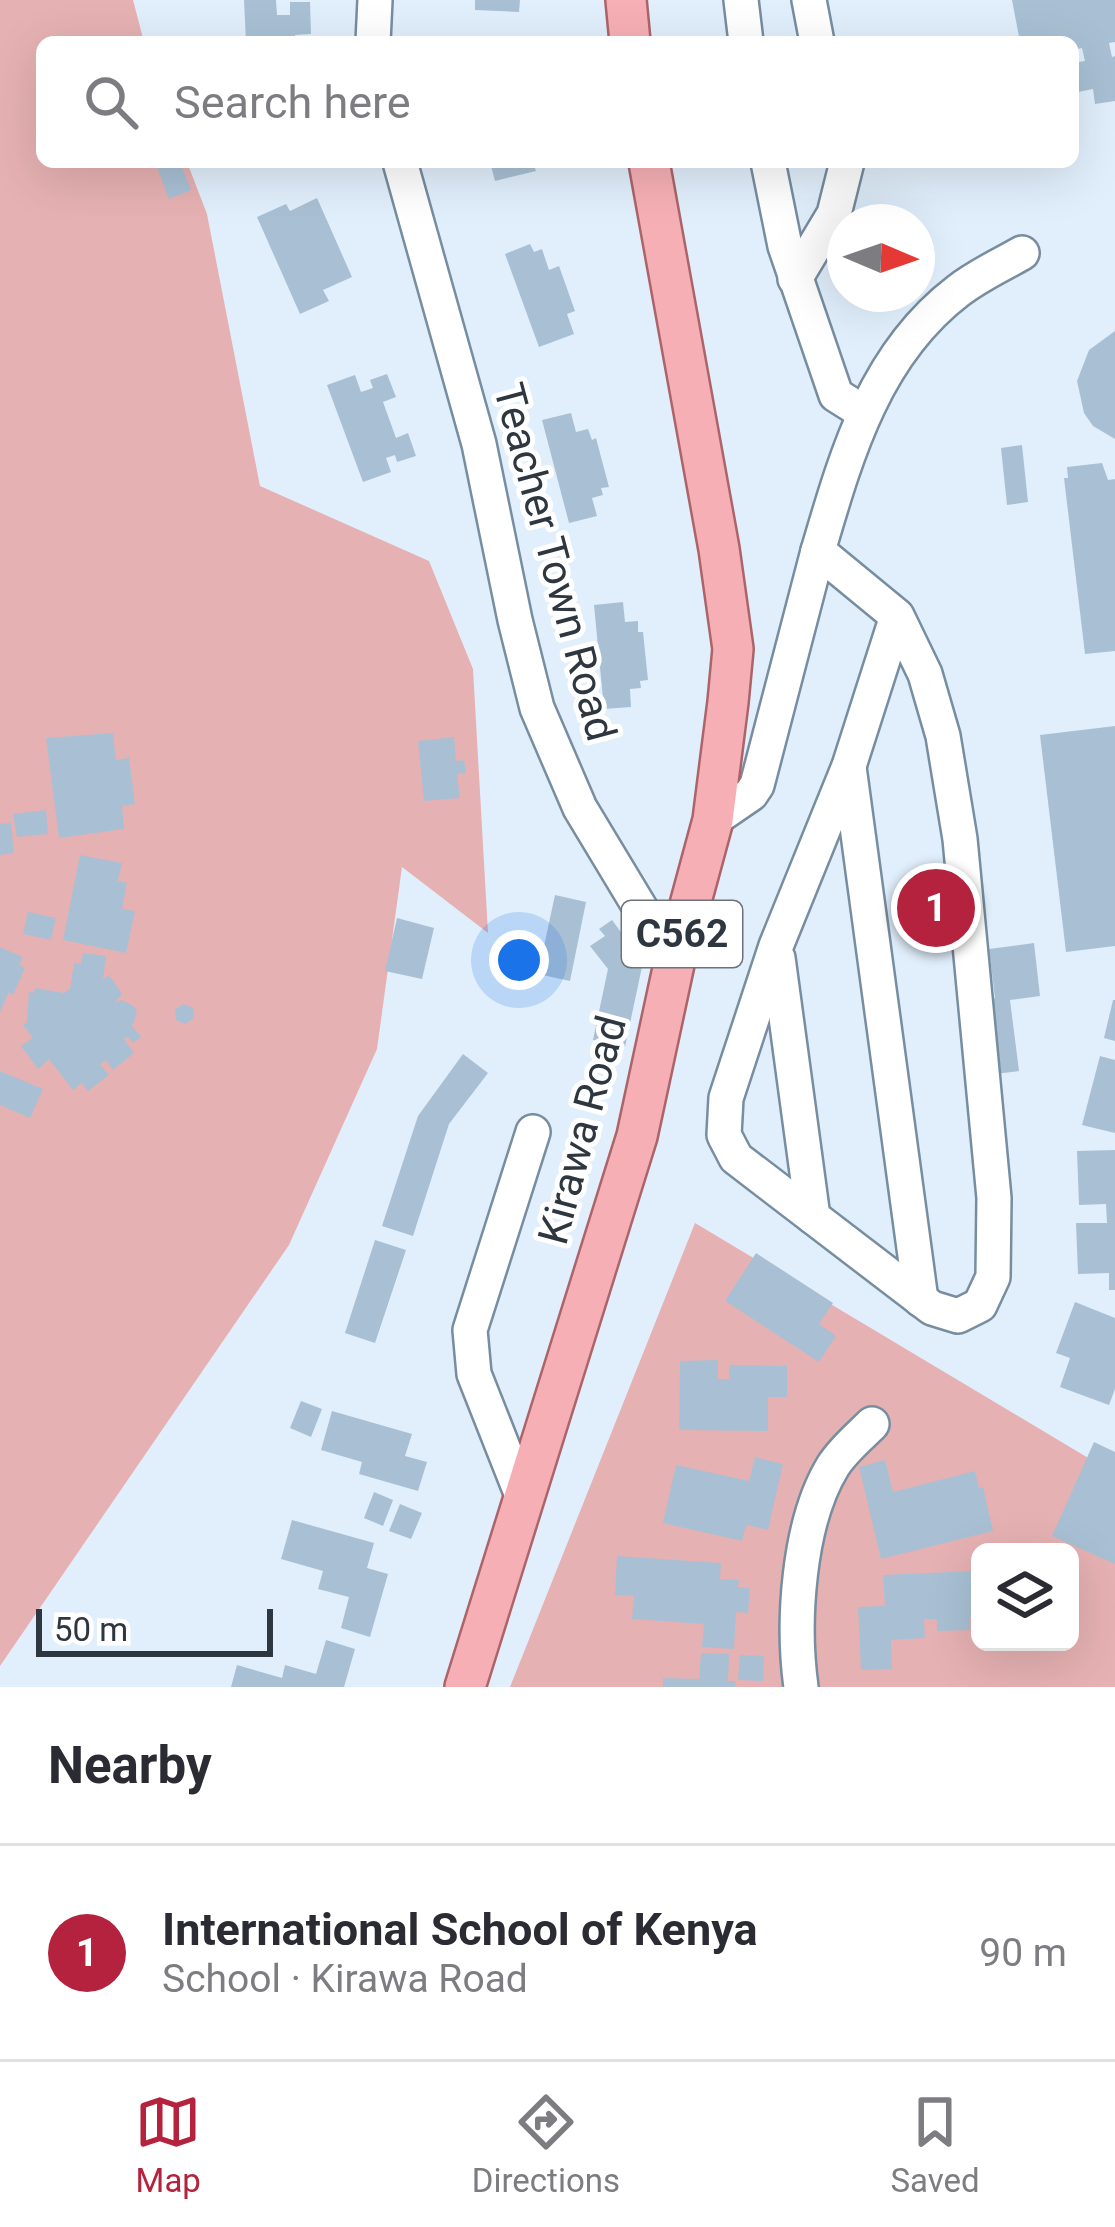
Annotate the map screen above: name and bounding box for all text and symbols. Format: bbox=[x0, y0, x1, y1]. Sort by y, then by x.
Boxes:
search box bbox=[36, 36, 1079, 168]
icon: search bbox=[78, 69, 144, 135]
text: Search here bbox=[174, 76, 411, 129]
north arrow bbox=[827, 204, 935, 312]
street label: Teacher Town Road bbox=[484, 378, 626, 746]
pin: 1 bbox=[897, 863, 975, 953]
road number: C562 bbox=[622, 901, 742, 967]
your location bbox=[489, 930, 549, 990]
street label: Kirawa Road bbox=[528, 1011, 636, 1249]
map controls bbox=[971, 1543, 1079, 1651]
button: layers bbox=[971, 1543, 1079, 1651]
scale bar bbox=[36, 1603, 273, 1656]
text: 50 m bbox=[54, 1610, 128, 1649]
text: Nearby bbox=[48, 1736, 212, 1795]
text: International School of Kenya bbox=[162, 1903, 758, 1956]
text: 1 bbox=[76, 1930, 98, 1976]
text: 90 m bbox=[979, 1930, 1067, 1976]
text: School · Kirawa Road bbox=[162, 1956, 528, 2002]
tab: Map bbox=[135, 2089, 201, 2200]
tab: Directions bbox=[472, 2089, 620, 2200]
tab: Saved bbox=[891, 2089, 980, 2200]

